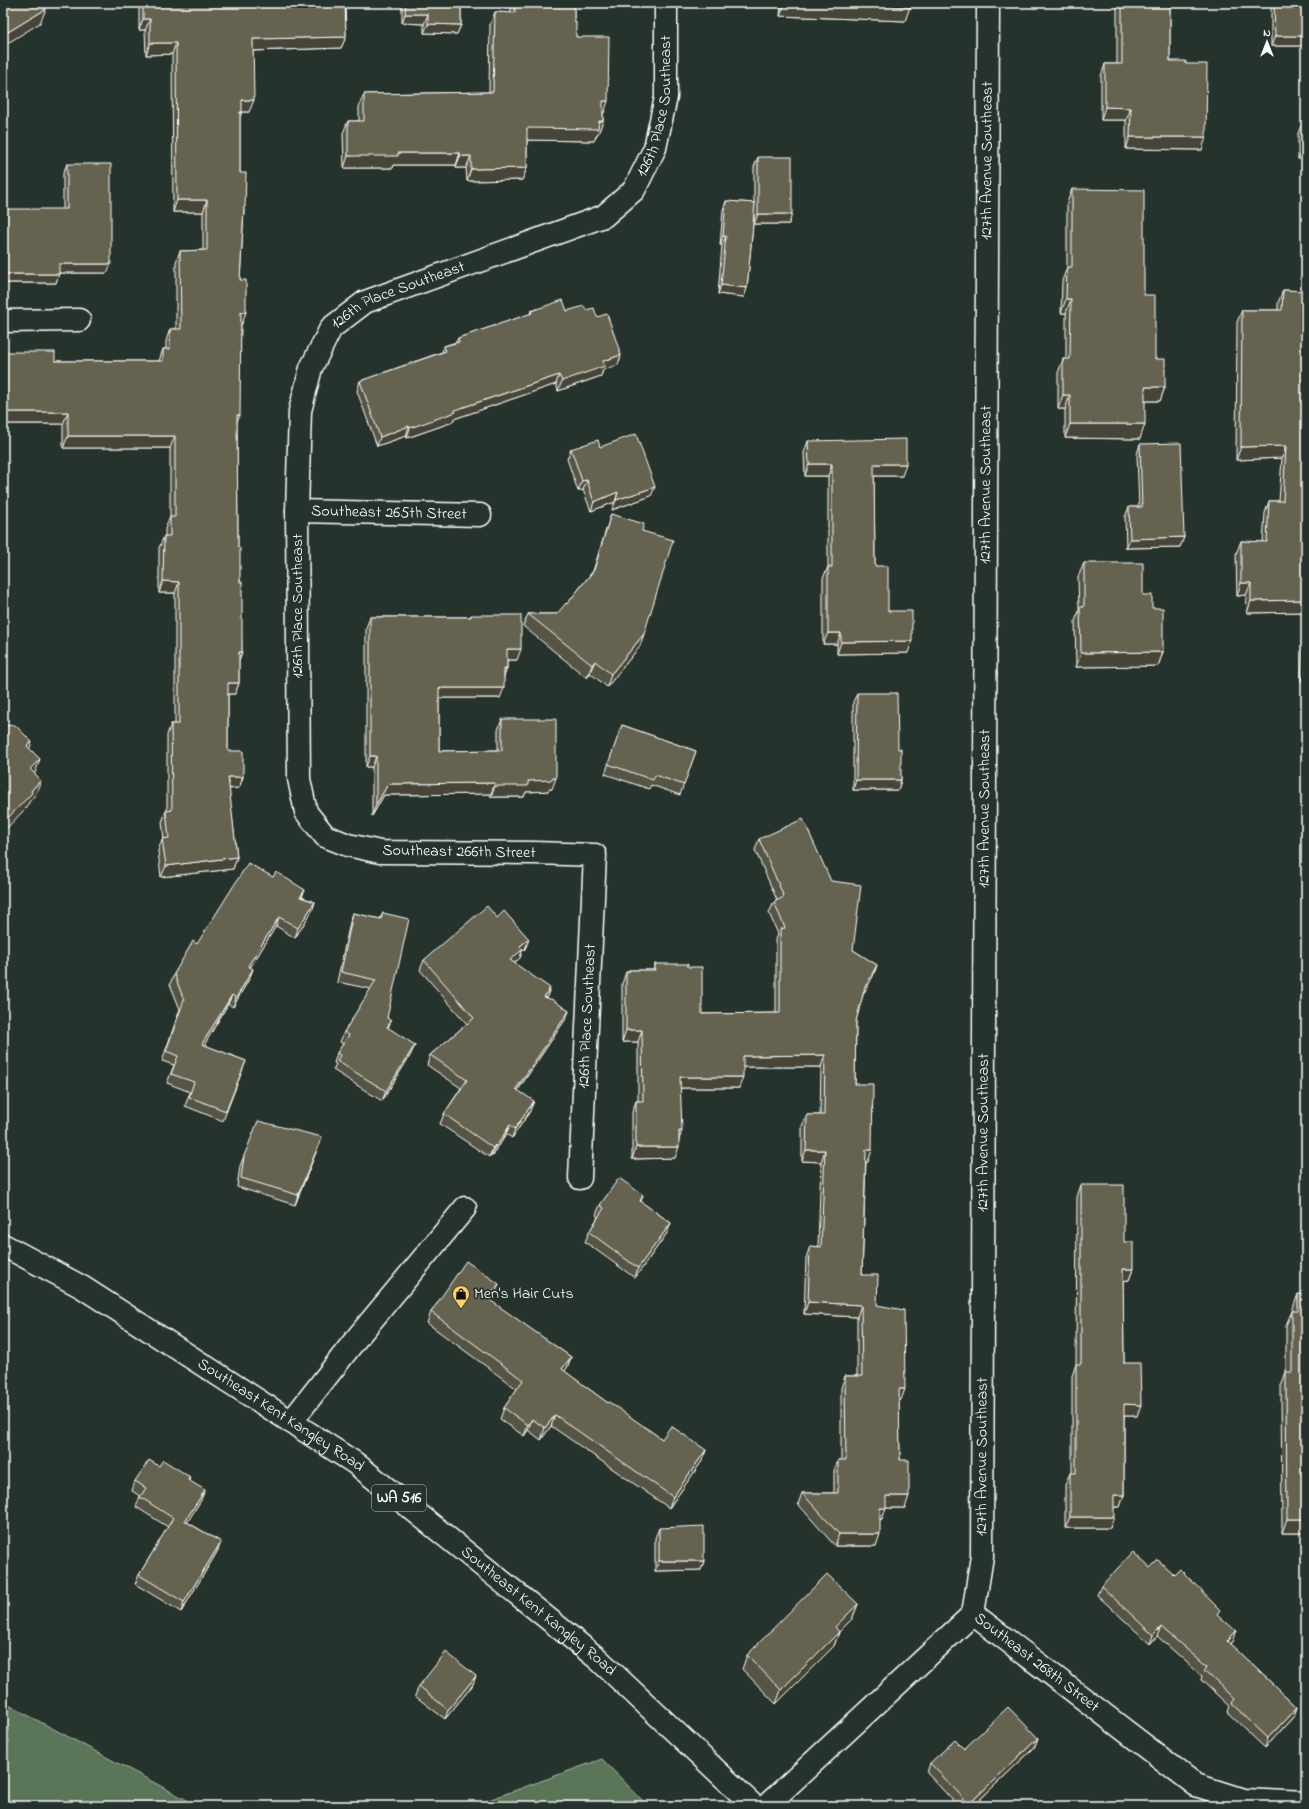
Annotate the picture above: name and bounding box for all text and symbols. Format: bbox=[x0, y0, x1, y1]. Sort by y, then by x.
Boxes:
north arrow bbox=[1247, 22, 1287, 62]
text: N bbox=[1263, 25, 1271, 41]
street label: 126th Place Southeast bbox=[630, 35, 678, 181]
street label: 127th Avenue Southeast bbox=[975, 81, 1000, 240]
street label: 126th Place Southeast bbox=[326, 255, 469, 336]
street label: 127th Avenue Southeast bbox=[974, 405, 998, 564]
street label: Southeast 265th Street bbox=[311, 499, 468, 527]
street label: 126th Place Southeast bbox=[286, 533, 310, 678]
street label: 127th Avenue Southeast bbox=[973, 729, 997, 888]
street label: Southeast 266th Street bbox=[382, 839, 536, 865]
street label: 126th Place Southeast bbox=[572, 943, 603, 1089]
street label: 127th Avenue Southeast bbox=[971, 1053, 996, 1212]
place label: Men's Hair Cuts bbox=[474, 1282, 574, 1306]
shop icon: Men's Hair Cuts bbox=[451, 1284, 471, 1309]
street label: Southeast Kent Kangley Road bbox=[192, 1352, 370, 1478]
street label: 127th Avenue Southeast bbox=[970, 1377, 995, 1536]
road number: WA 516 bbox=[372, 1485, 426, 1511]
street label: Southeast Kent Kangley Road bbox=[455, 1540, 621, 1682]
street label: Southeast 268th Street bbox=[969, 1607, 1105, 1719]

